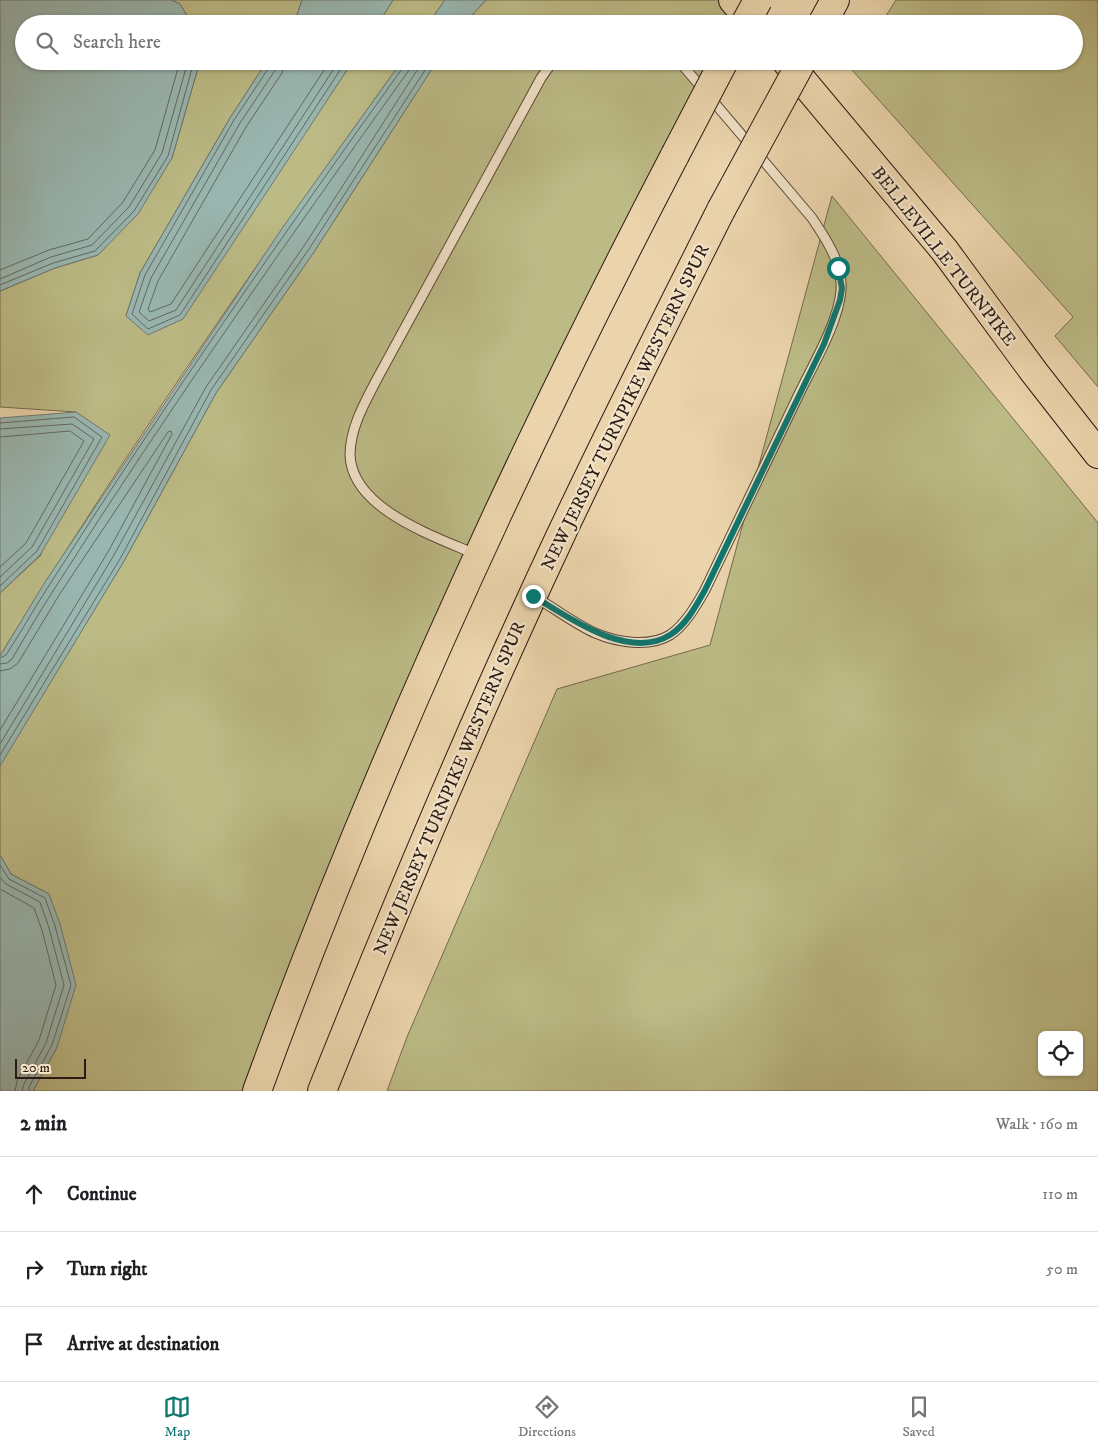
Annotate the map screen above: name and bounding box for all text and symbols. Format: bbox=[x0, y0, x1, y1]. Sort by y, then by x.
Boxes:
search box bbox=[15, 15, 1083, 70]
icon: search bbox=[33, 29, 61, 57]
text: Search here bbox=[73, 31, 161, 54]
street label: BELLEVILLE TURNPIKE bbox=[866, 162, 1020, 351]
street label: NEW JERSEY TURNPIKE WESTERN SPUR bbox=[537, 241, 715, 574]
route start bbox=[827, 257, 850, 280]
route end bbox=[522, 585, 545, 608]
street label: NEW JERSEY TURNPIKE WESTERN SPUR bbox=[369, 618, 530, 958]
map controls bbox=[1038, 1031, 1083, 1076]
button: locate bbox=[1038, 1031, 1083, 1076]
scale bar bbox=[15, 1056, 86, 1079]
text: 20 m bbox=[22, 1059, 50, 1077]
text: 2 min bbox=[20, 1111, 67, 1137]
text: Walk · 160 m bbox=[996, 1114, 1078, 1134]
icon: ahead bbox=[20, 1180, 48, 1208]
text: Continue bbox=[67, 1183, 137, 1206]
text: 110 m bbox=[1042, 1184, 1078, 1204]
icon: right bbox=[20, 1255, 48, 1283]
text: Turn right bbox=[67, 1258, 147, 1281]
text: 50 m bbox=[1046, 1259, 1078, 1279]
icon: arrive bbox=[20, 1330, 48, 1358]
text: Arrive at destination bbox=[67, 1333, 219, 1356]
tab: Map bbox=[163, 1393, 191, 1441]
tab: Directions bbox=[518, 1393, 576, 1441]
tab: Saved bbox=[903, 1393, 935, 1441]

